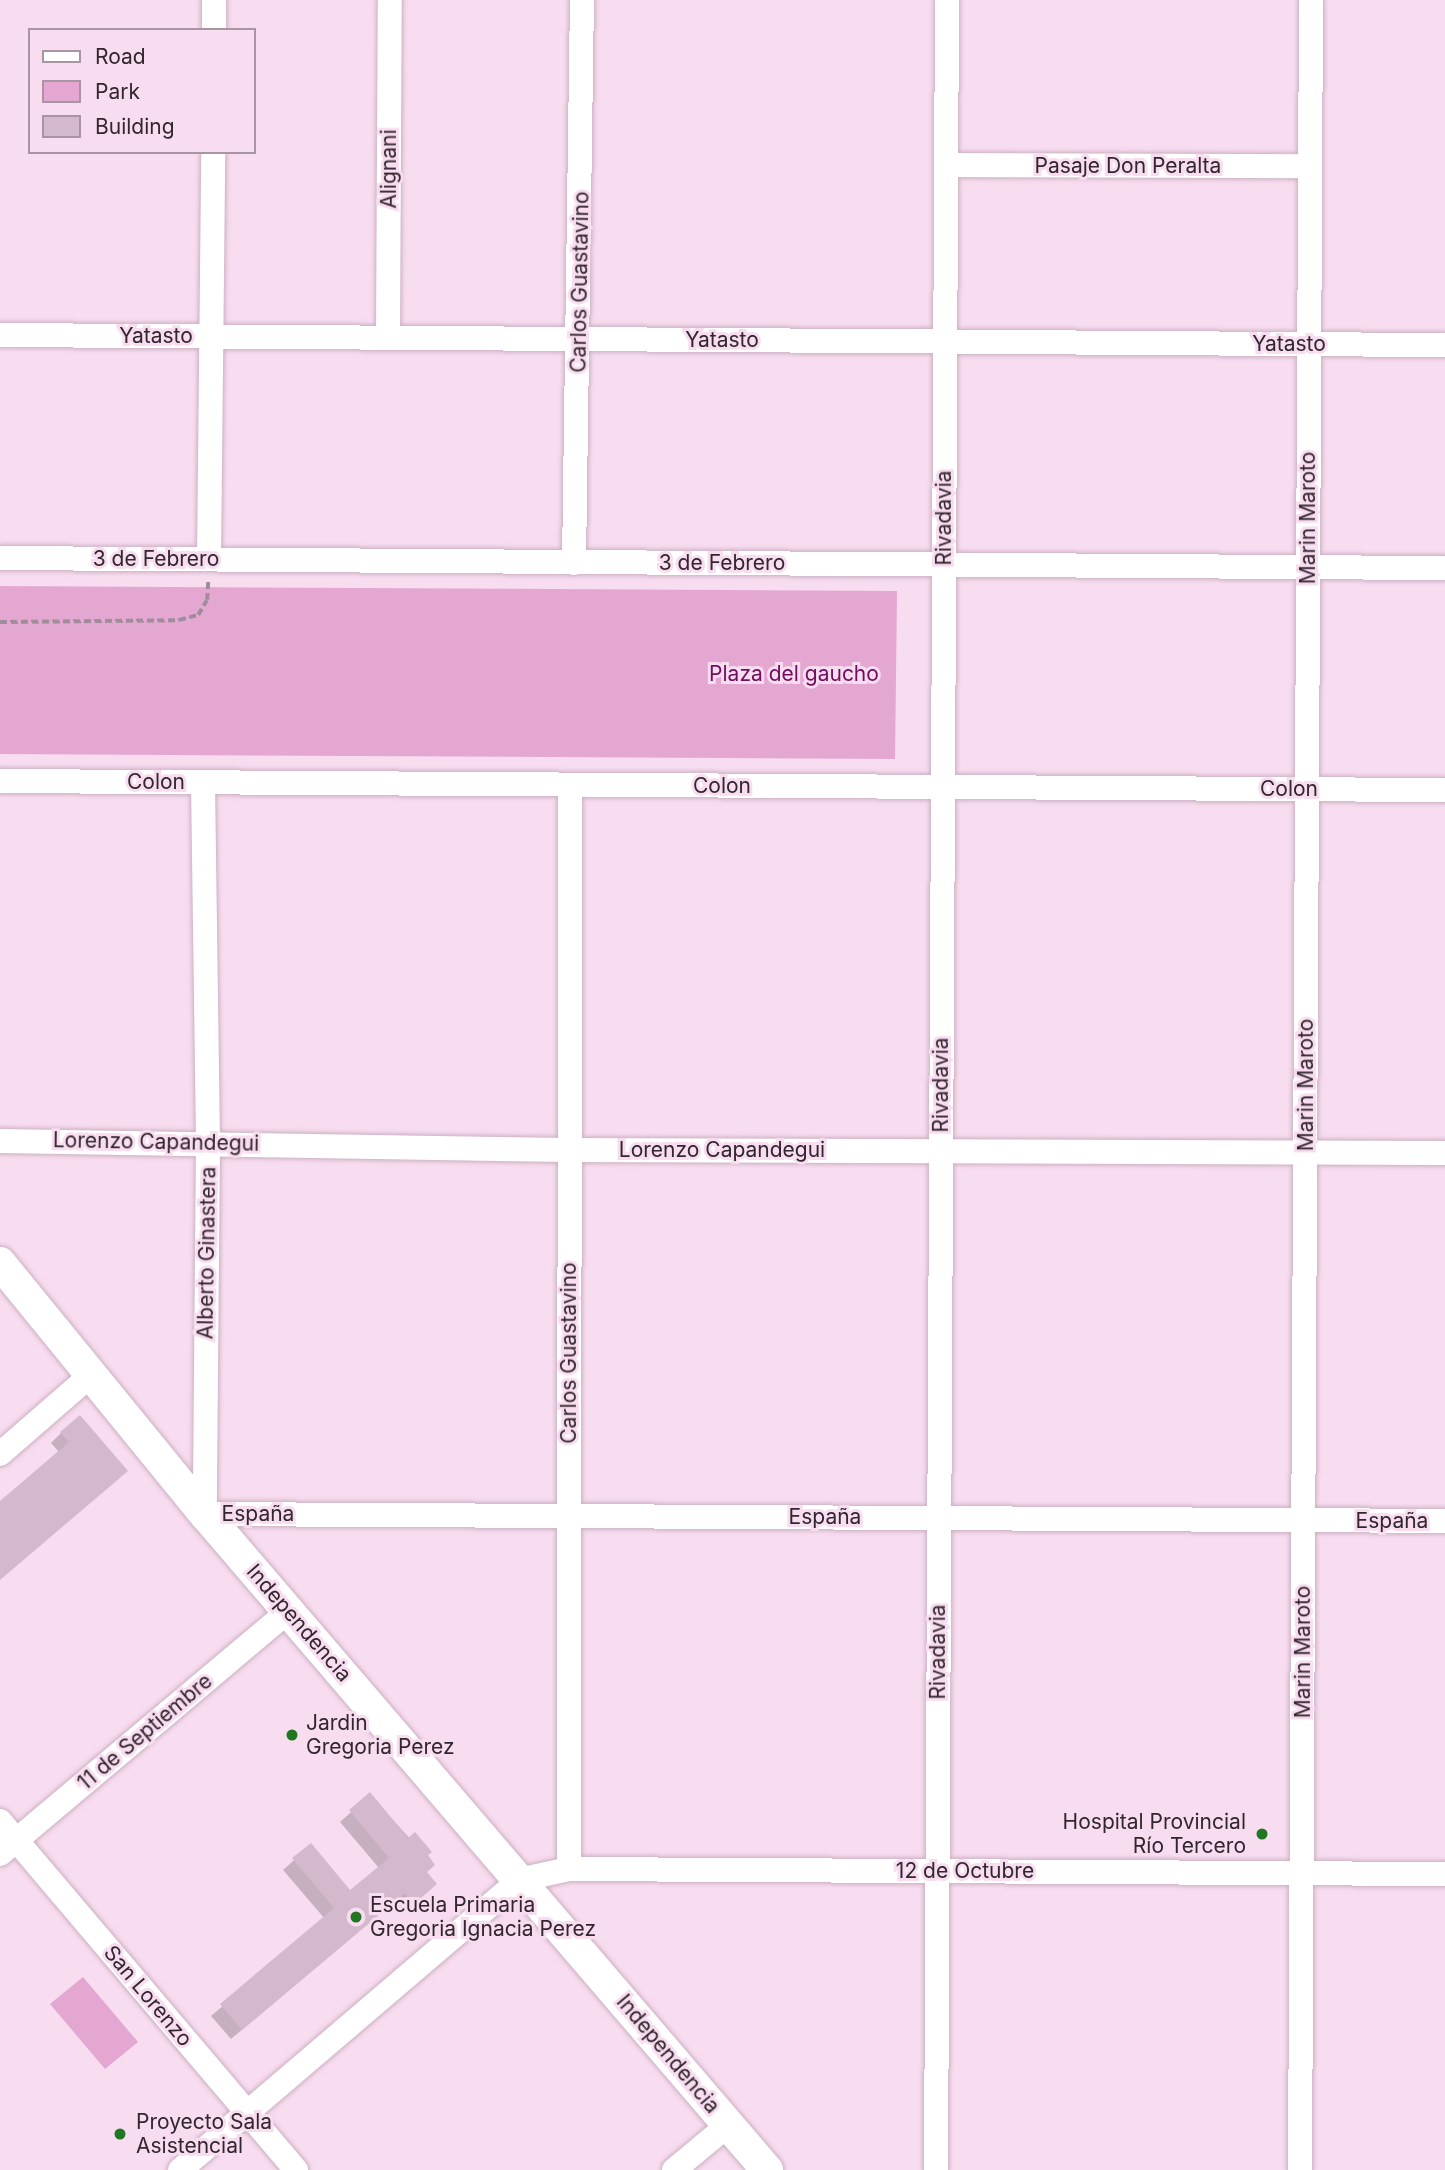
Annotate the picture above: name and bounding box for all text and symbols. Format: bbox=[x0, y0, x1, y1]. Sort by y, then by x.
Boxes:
legend bbox=[28, 28, 256, 154]
text: Road bbox=[95, 44, 146, 69]
text: Park bbox=[95, 79, 140, 104]
text: Building bbox=[95, 114, 175, 139]
street label: Alignani bbox=[376, 129, 402, 209]
street label: Pasaje Don Peralta bbox=[1035, 153, 1221, 179]
street label: Carlos Guastavino bbox=[566, 191, 594, 373]
street label: Yatasto bbox=[119, 323, 193, 349]
street label: Yatasto bbox=[685, 327, 759, 353]
street label: Yatasto bbox=[1252, 331, 1326, 357]
street label: Marin Maroto bbox=[1295, 452, 1321, 584]
street label: Rivadavia bbox=[931, 470, 957, 566]
street label: 3 de Febrero bbox=[93, 546, 219, 572]
street label: 3 de Febrero bbox=[659, 550, 785, 576]
park label: Plaza del gaucho bbox=[709, 661, 879, 687]
street label: Colon bbox=[127, 769, 185, 795]
street label: Colon bbox=[693, 773, 751, 799]
street label: Colon bbox=[1260, 776, 1318, 802]
street label: Marin Maroto bbox=[1293, 1019, 1319, 1151]
street label: Rivadavia bbox=[928, 1037, 954, 1133]
street label: Lorenzo Capandegui bbox=[53, 1128, 259, 1156]
street label: Lorenzo Capandegui bbox=[619, 1137, 825, 1163]
street label: Alberto Ginastera bbox=[193, 1166, 221, 1340]
street label: Carlos Guastavino bbox=[556, 1262, 582, 1444]
street label: España bbox=[222, 1501, 294, 1527]
street label: España bbox=[789, 1504, 861, 1530]
street label: España bbox=[1356, 1508, 1428, 1534]
street label: Independencia bbox=[241, 1559, 357, 1687]
street label: Marin Maroto bbox=[1290, 1586, 1316, 1718]
street label: Rivadavia bbox=[925, 1604, 951, 1700]
street label: 11 de Septiembre bbox=[73, 1668, 217, 1796]
place label: Jardin Gregoria Perez bbox=[306, 1710, 455, 1760]
marker: Jardin Gregoria Perez bbox=[284, 1727, 300, 1743]
place label: Hospital Provincial Río Tercero bbox=[1063, 1809, 1246, 1859]
marker: Hospital Provincial Río Tercero bbox=[1252, 1824, 1272, 1844]
street label: 12 de Octubre bbox=[896, 1858, 1034, 1884]
place label: Escuela Primaria Gregoria Ignacia Perez bbox=[370, 1892, 596, 1942]
marker: Escuela Primaria Gregoria Ignacia Perez bbox=[348, 1909, 364, 1925]
street label: San Lorenzo bbox=[98, 1940, 198, 2052]
street label: Independencia bbox=[611, 1990, 725, 2118]
place label: Proyecto Sala Asistencial bbox=[136, 2109, 272, 2159]
marker: Proyecto Sala Asistencial bbox=[110, 2124, 130, 2144]

